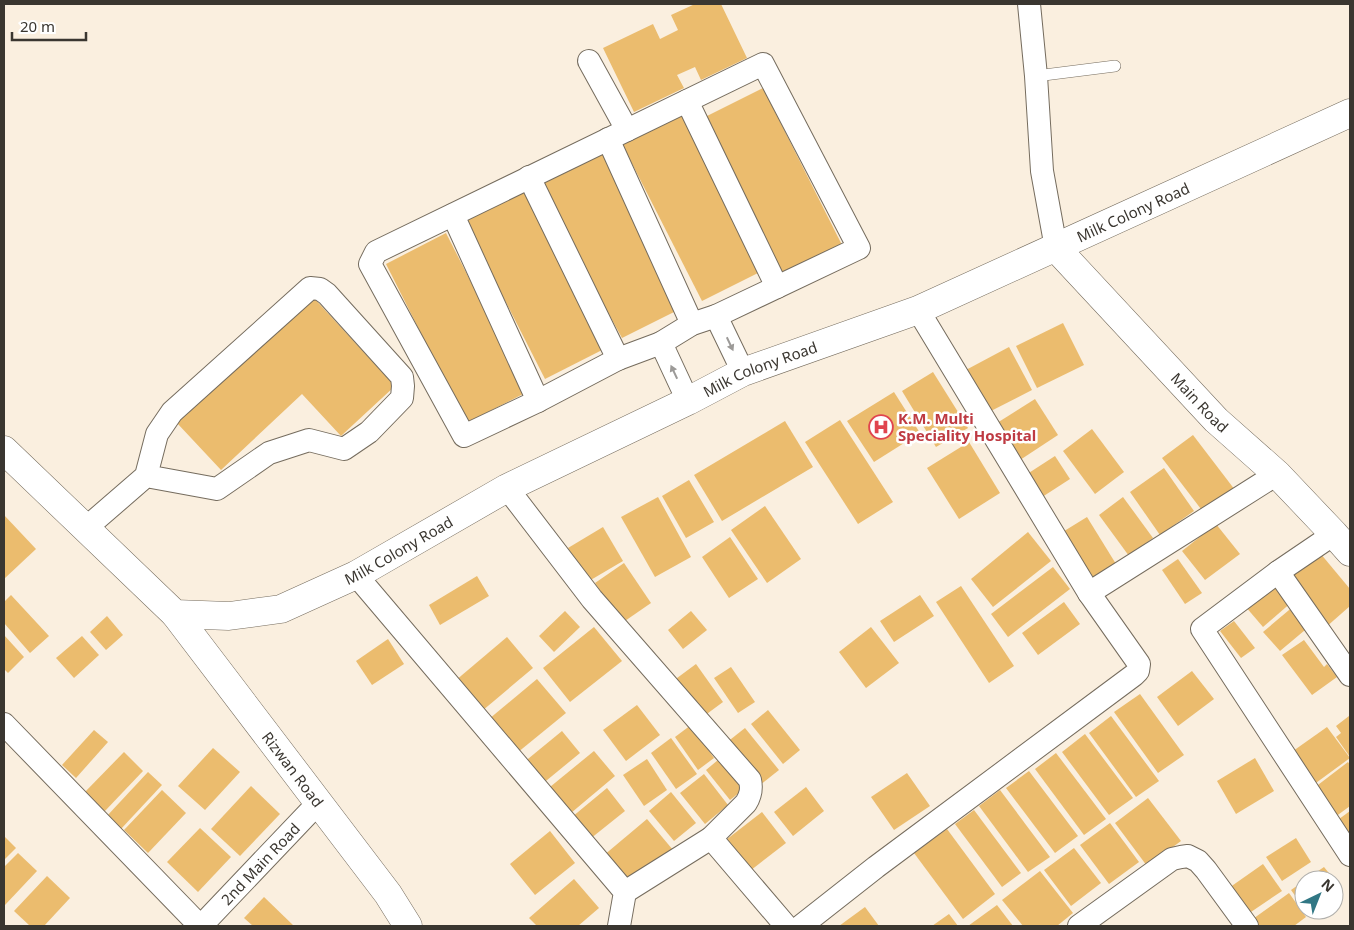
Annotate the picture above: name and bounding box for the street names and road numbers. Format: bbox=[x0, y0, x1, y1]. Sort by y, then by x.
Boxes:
street label: Milk Colony Road bbox=[1073, 178, 1193, 246]
street label: Milk Colony Road bbox=[699, 337, 820, 401]
street label: Main Road bbox=[1167, 368, 1233, 437]
street label: Milk Colony Road bbox=[341, 511, 456, 589]
street label: Rizwan Road bbox=[258, 727, 328, 811]
street label: 2nd Main Road bbox=[216, 818, 304, 909]

